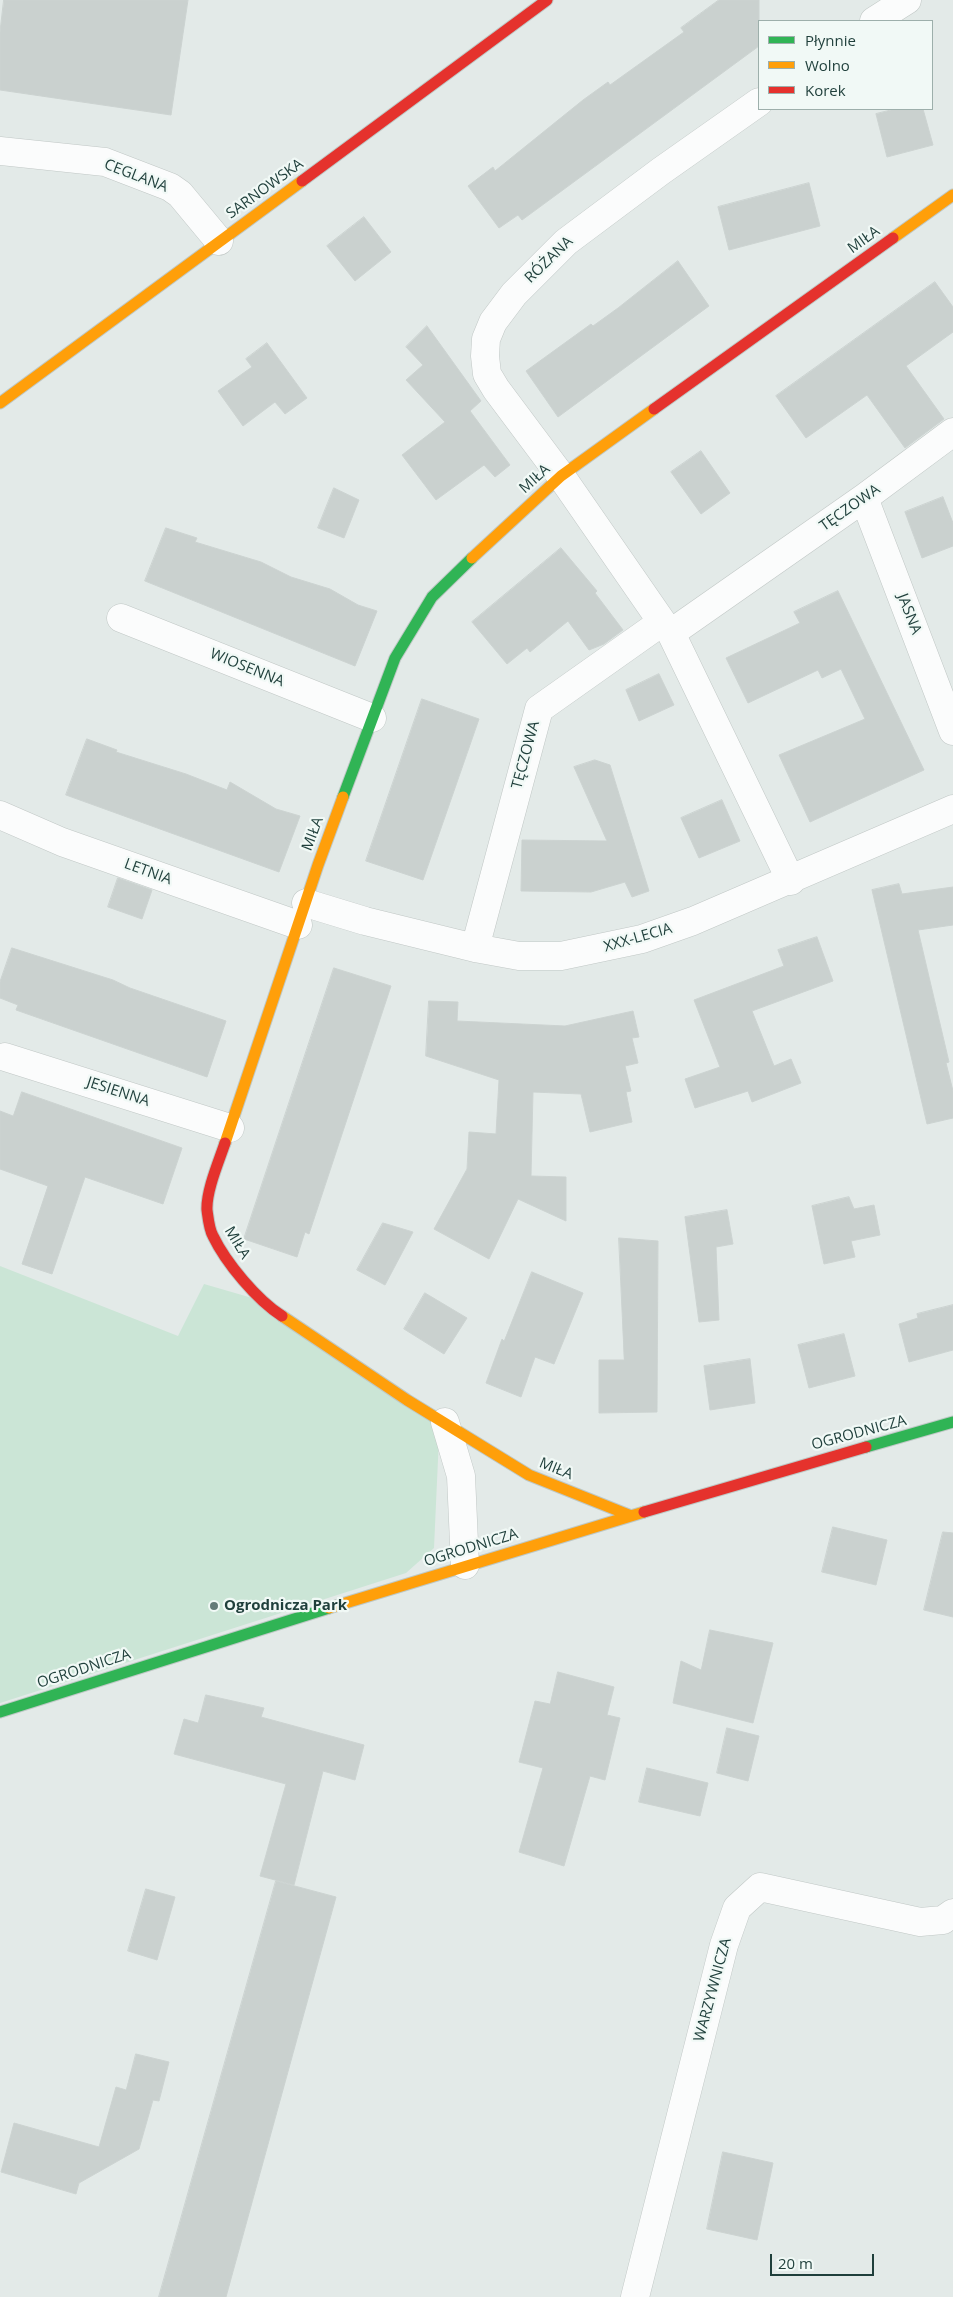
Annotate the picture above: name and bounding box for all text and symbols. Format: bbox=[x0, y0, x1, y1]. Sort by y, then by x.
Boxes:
legend bbox=[758, 20, 933, 110]
text: Płynnie bbox=[805, 30, 856, 50]
text: Wolno bbox=[805, 55, 850, 75]
text: Korek bbox=[805, 80, 846, 100]
street label: SARNOWSKA bbox=[223, 155, 307, 223]
street label: CEGLANA bbox=[102, 156, 170, 196]
street label: MIŁA bbox=[845, 222, 883, 258]
street label: RÓŻANA bbox=[521, 233, 577, 287]
street label: MIŁA bbox=[516, 461, 554, 497]
street label: TĘCZOWA bbox=[816, 481, 884, 535]
street label: JASNA bbox=[893, 591, 925, 637]
street label: WIOSENNA bbox=[207, 645, 287, 691]
street label: TĘCZOWA bbox=[508, 719, 544, 791]
street label: MIŁA bbox=[298, 814, 328, 854]
street label: LETNIA bbox=[122, 855, 174, 889]
street label: XXX-LECIA bbox=[602, 920, 674, 956]
street label: JESIENNA bbox=[84, 1073, 152, 1111]
street label: MIŁA bbox=[220, 1223, 254, 1263]
street label: OGRODNICZA bbox=[810, 1412, 908, 1454]
street label: MIŁA bbox=[536, 1454, 576, 1484]
street label: OGRODNICZA bbox=[422, 1525, 520, 1571]
place label: Ogrodnicza Park bbox=[224, 1597, 347, 1615]
marker: Ogrodnicza Park bbox=[208, 1600, 220, 1612]
street label: OGRODNICZA bbox=[35, 1645, 133, 1693]
street label: WARZYWNICZA bbox=[691, 1936, 735, 2044]
scale bar bbox=[773, 2244, 877, 2276]
text: 20 m bbox=[778, 2253, 813, 2273]

